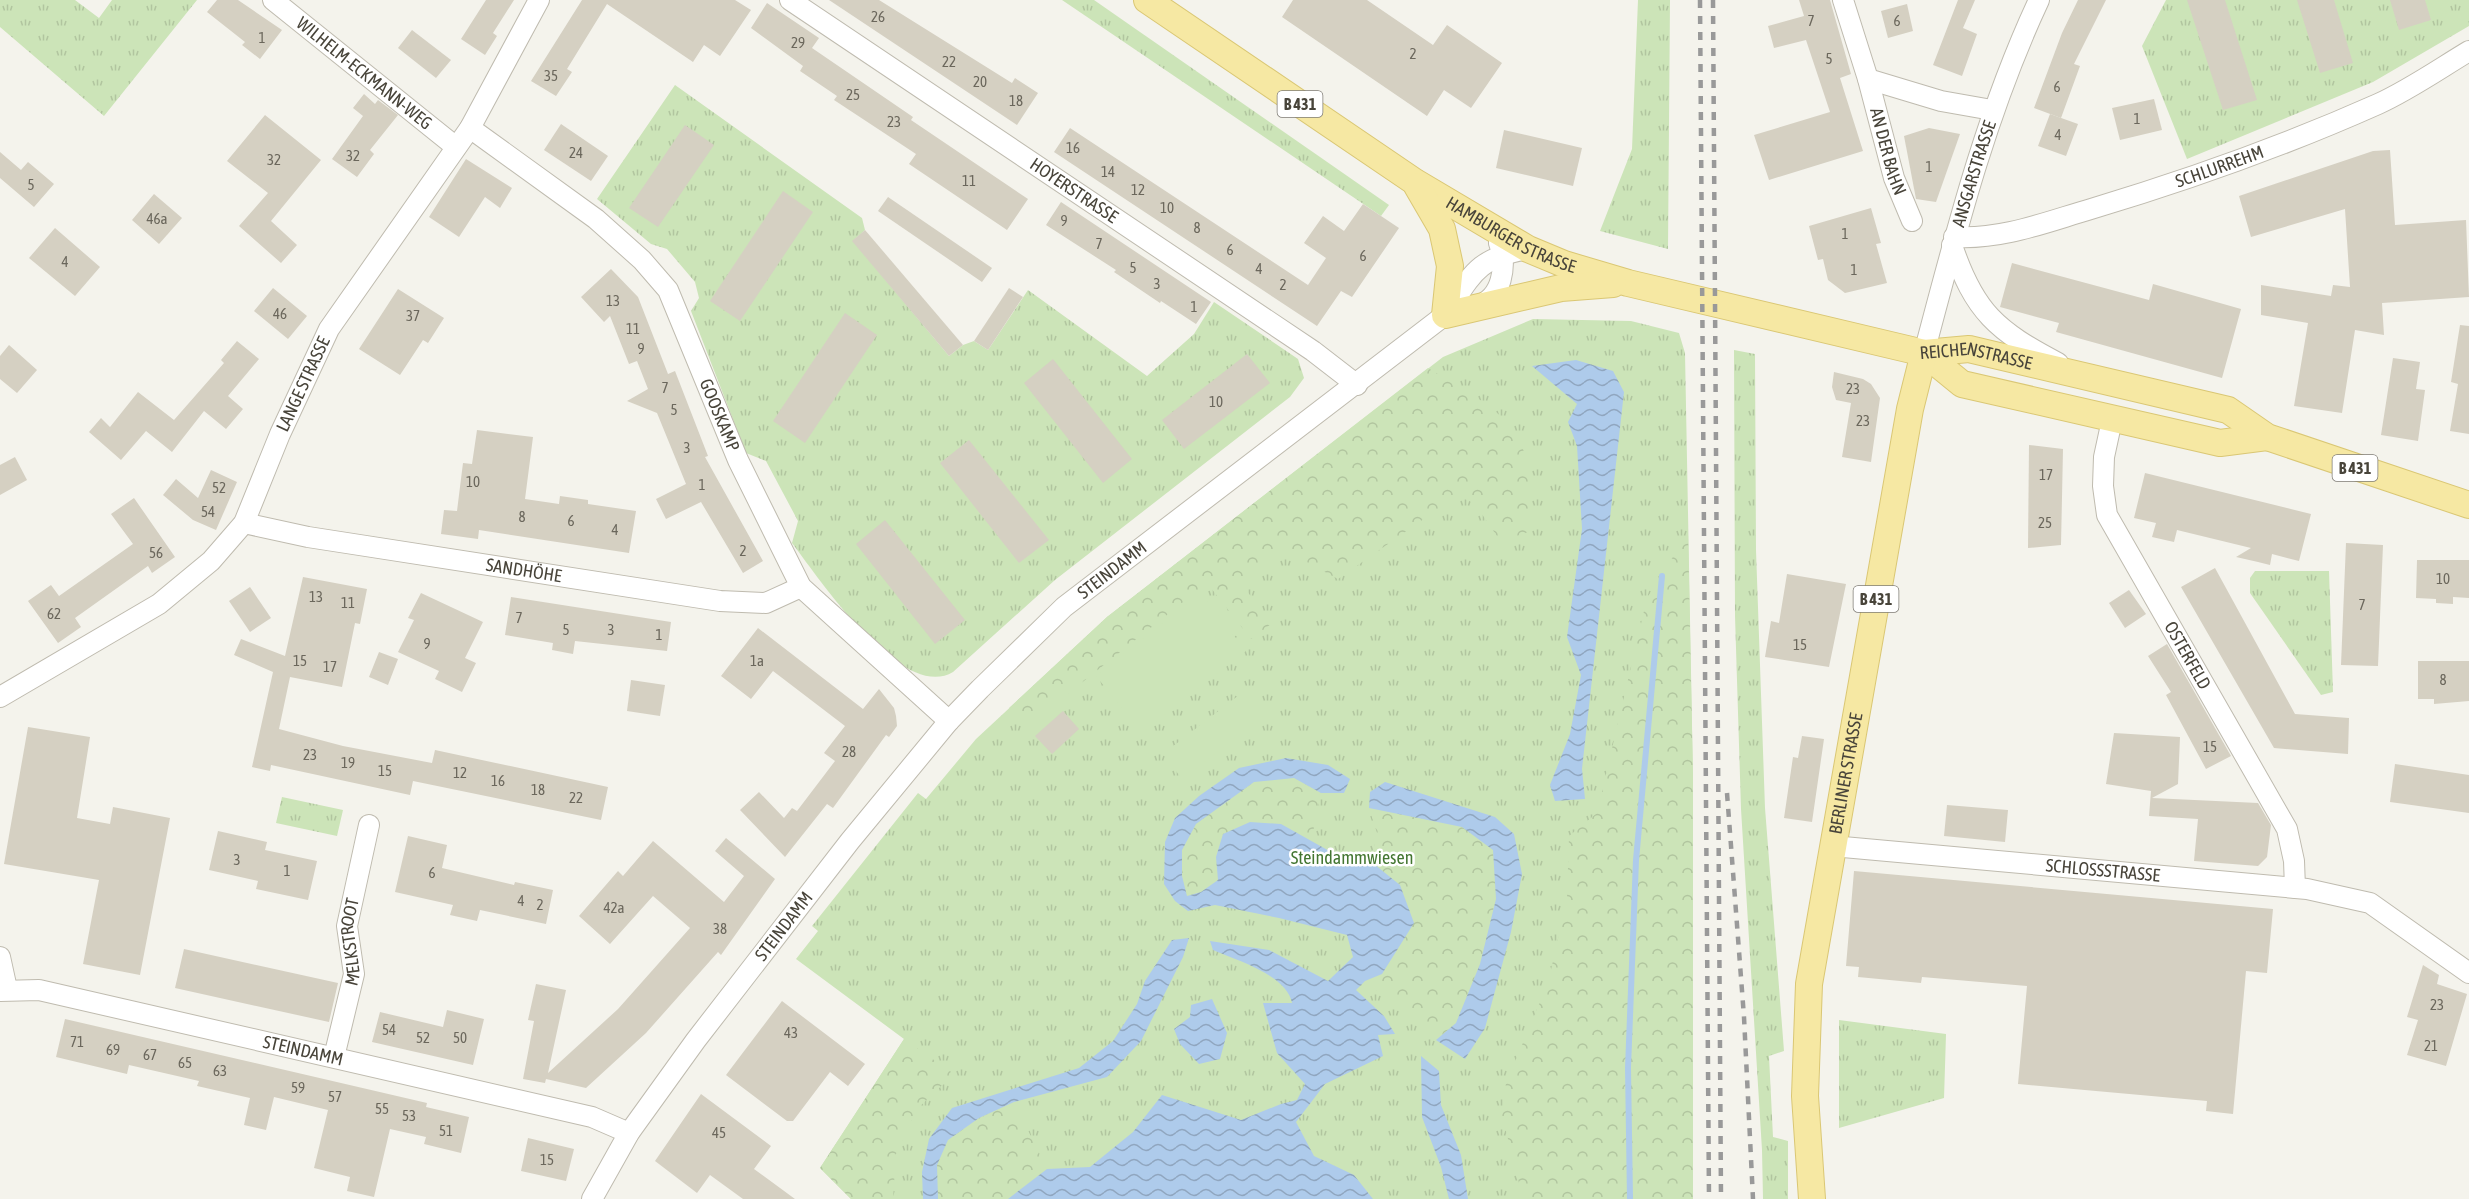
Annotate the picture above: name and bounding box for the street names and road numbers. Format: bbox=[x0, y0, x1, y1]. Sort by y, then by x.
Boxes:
street label: WILHELM-ECKMANN-WEG bbox=[293, 12, 437, 134]
road number: B 431 bbox=[1278, 91, 1322, 117]
street label: AN DER BAHN bbox=[1866, 106, 1911, 198]
street label: ANSGARSTRASSE bbox=[1947, 117, 2000, 229]
street label: SCHLURREHM bbox=[2173, 141, 2266, 191]
street label: HOYERSTRASSE bbox=[1026, 153, 1122, 227]
street label: HAMBURGER STRASSE bbox=[1443, 192, 1579, 277]
street label: LANGE STRASSE bbox=[272, 333, 334, 435]
street label: REICHENSTRASSE bbox=[1919, 338, 2035, 374]
street label: GOOSKAMP bbox=[696, 375, 744, 454]
road number: B 431 bbox=[2332, 455, 2378, 481]
street label: STEINDAMM bbox=[1073, 537, 1150, 603]
street label: SANDHÖHE bbox=[485, 554, 564, 586]
road number: B 431 bbox=[1854, 586, 1898, 612]
street label: OSTERFELD bbox=[2160, 618, 2216, 693]
street label: BERLINER STRASSE bbox=[1825, 711, 1866, 836]
street label: SCHLOSSSTRASSE bbox=[2045, 854, 2161, 886]
street label: STEINDAMM bbox=[750, 887, 817, 965]
street label: MELKSTROOT bbox=[336, 896, 364, 988]
street label: STEINDAMM bbox=[261, 1031, 345, 1070]

